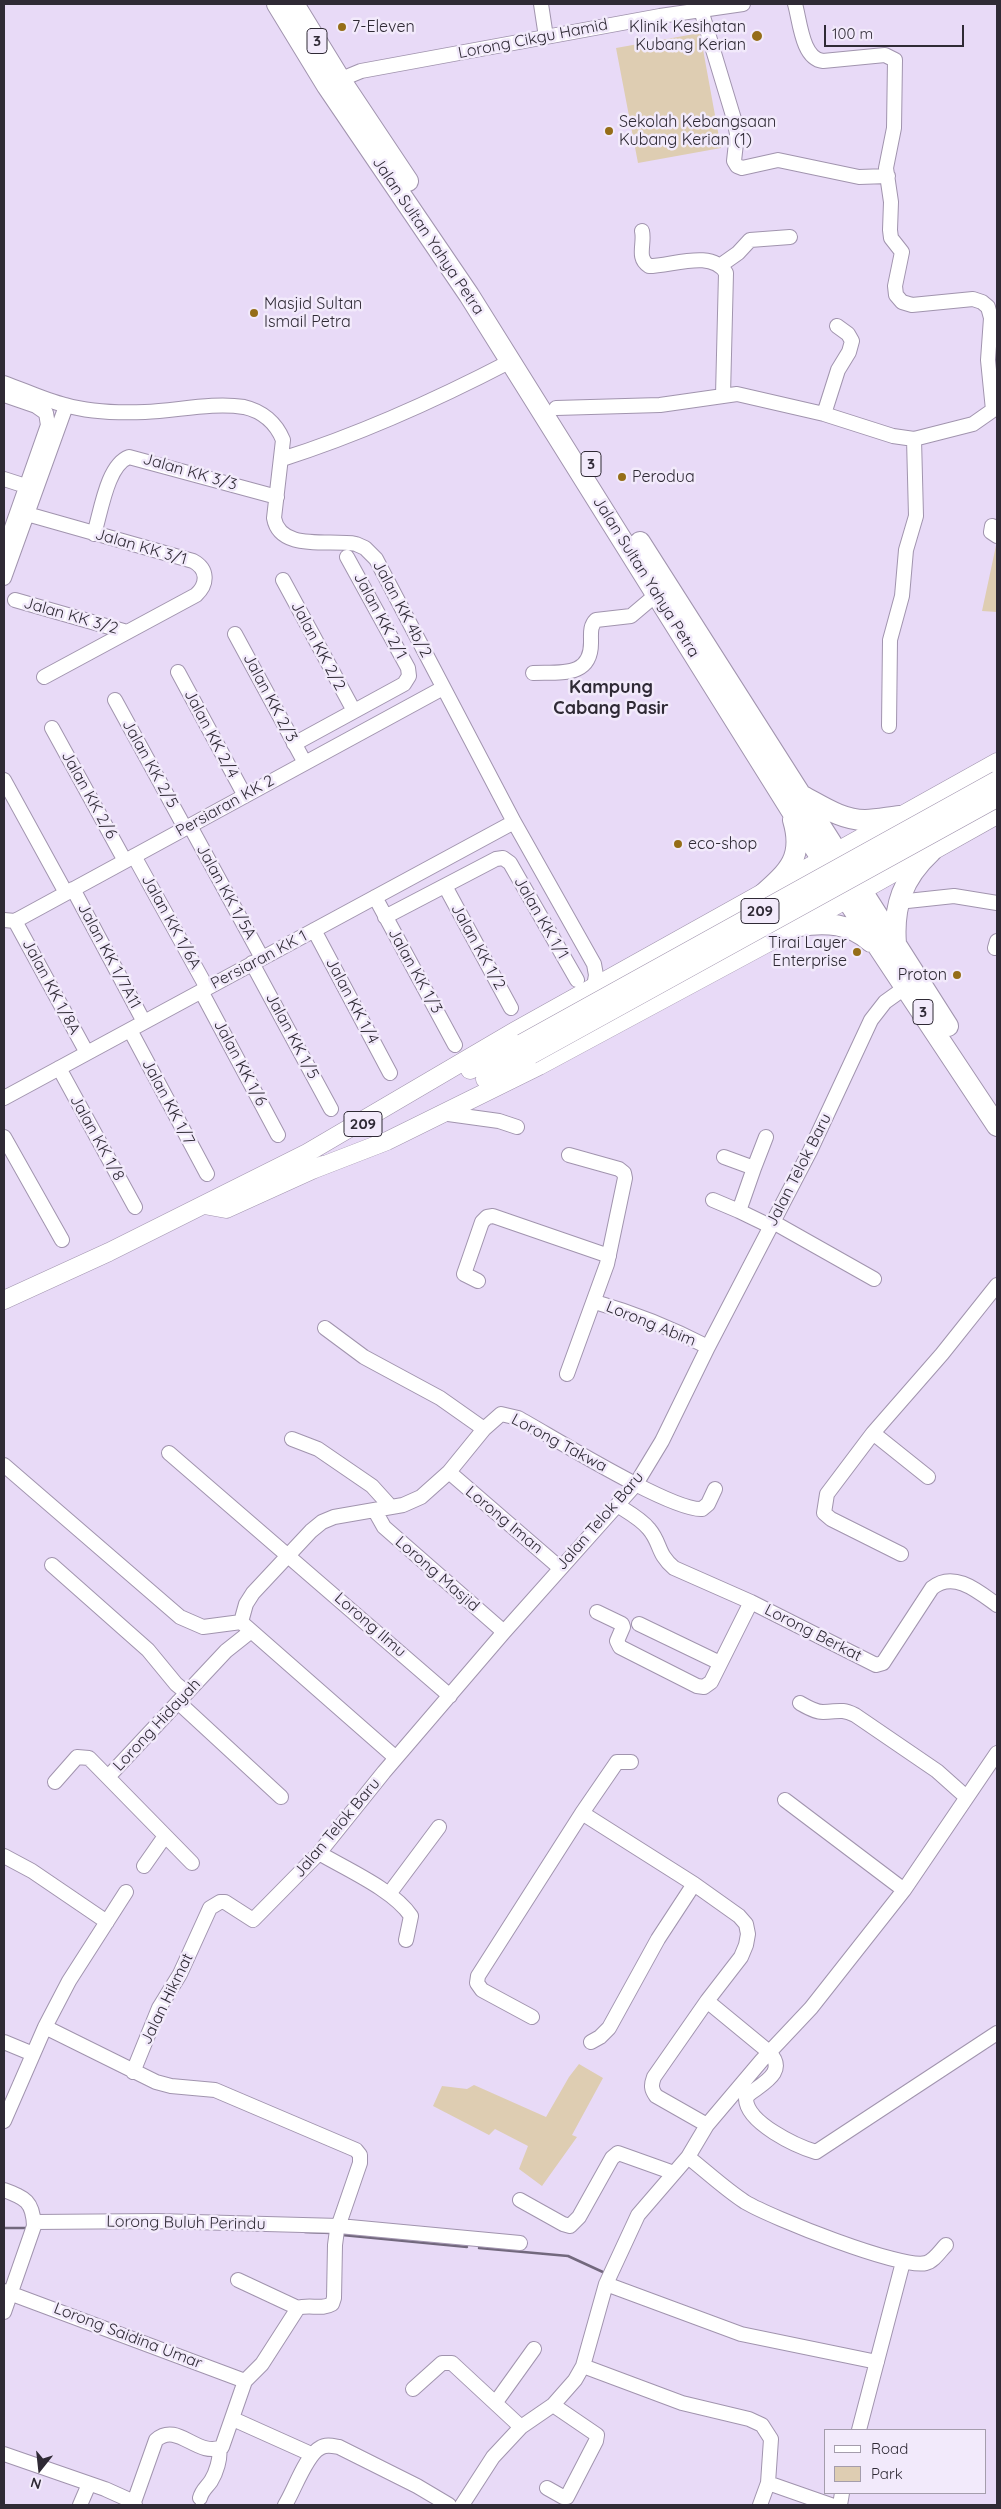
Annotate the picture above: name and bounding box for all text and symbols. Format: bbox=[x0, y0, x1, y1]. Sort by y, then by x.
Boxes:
street label: Lorong Cikgu Hamid bbox=[457, 15, 609, 63]
scale bar bbox=[826, 15, 966, 47]
place label: 7-Eleven bbox=[352, 17, 415, 37]
place label: Klinik Kesihatan Kubang Kerian bbox=[629, 17, 746, 55]
marker: 7-Eleven bbox=[336, 21, 348, 33]
text: 100 m bbox=[832, 24, 873, 43]
road number: 3 bbox=[307, 28, 327, 54]
marker: Klinik Kesihatan Kubang Kerian bbox=[750, 29, 764, 43]
place label: Sekolah Kebangsaan Kubang Kerian (1) bbox=[619, 112, 776, 150]
marker: Sekolah Kebangsaan Kubang Kerian (1) bbox=[603, 125, 615, 137]
street label: Jalan Sultan Yahya Petra bbox=[368, 153, 488, 319]
place label: Masjid Sultan Ismail Petra bbox=[264, 294, 362, 332]
marker: Masjid Sultan Ismail Petra bbox=[248, 307, 260, 319]
street label: Jalan KK 3/3 bbox=[141, 449, 239, 495]
road number: 3 bbox=[581, 452, 601, 476]
place label: Perodua bbox=[632, 467, 695, 487]
marker: Perodua bbox=[616, 471, 628, 483]
street label: Jalan Sultan Yahya Petra bbox=[589, 493, 703, 661]
street label: Jalan KK 3/1 bbox=[93, 525, 189, 569]
street label: Jalan KK 4b/2 bbox=[368, 557, 436, 661]
street label: Jalan KK 2/1 bbox=[349, 570, 411, 662]
street label: Jalan KK 3/2 bbox=[22, 593, 120, 639]
street label: Jalan KK 2/2 bbox=[287, 598, 349, 694]
street label: Jalan KK 2/3 bbox=[239, 650, 301, 746]
district label: Kampung Cabang Pasir bbox=[553, 677, 669, 720]
street label: Jalan KK 2/4 bbox=[180, 686, 242, 782]
street label: Jalan KK 2/5 bbox=[118, 717, 182, 811]
street label: Jalan KK 2/6 bbox=[57, 748, 121, 842]
street label: Persiaran KK 2 bbox=[173, 771, 277, 841]
place label: eco-shop bbox=[688, 834, 757, 854]
marker: eco-shop bbox=[672, 838, 684, 850]
street label: Jalan KK 1/5A bbox=[192, 841, 260, 943]
street label: Jalan KK 1/6A bbox=[137, 871, 205, 973]
street label: Jalan KK 1/1 bbox=[510, 873, 572, 963]
road number: 209 bbox=[741, 898, 779, 924]
street label: Jalan KK 1/7A11 bbox=[73, 900, 145, 1012]
street label: Jalan KK 1/2 bbox=[447, 901, 509, 993]
street label: Jalan KK 1/3 bbox=[384, 925, 446, 1017]
street label: Persiaran KK 1 bbox=[208, 927, 310, 993]
place label: Tirai Layer Enterprise bbox=[768, 933, 847, 971]
street label: Jalan KK 1/8A bbox=[18, 936, 84, 1038]
marker: Tirai Layer Enterprise bbox=[851, 946, 863, 958]
street label: Jalan KK 1/4 bbox=[321, 955, 383, 1047]
place label: Proton bbox=[898, 965, 947, 985]
marker: Proton bbox=[951, 969, 963, 981]
street label: Jalan KK 1/5 bbox=[261, 990, 323, 1082]
road number: 3 bbox=[913, 1000, 933, 1024]
street label: Jalan KK 1/6 bbox=[209, 1017, 271, 1109]
street label: Jalan KK 1/7 bbox=[137, 1056, 199, 1148]
street label: Jalan KK 1/8 bbox=[66, 1092, 128, 1184]
street label: Jalan Telok Baru bbox=[762, 1110, 836, 1230]
road number: 209 bbox=[344, 1112, 382, 1136]
street label: Lorong Abim bbox=[603, 1297, 699, 1351]
street label: Lorong Takwa bbox=[508, 1410, 610, 1476]
street label: Jalan Telok Baru bbox=[552, 1468, 648, 1574]
street label: Lorong Iman bbox=[462, 1482, 546, 1558]
street label: Lorong Masjid bbox=[391, 1532, 483, 1616]
street label: Lorong Ilmu bbox=[330, 1589, 410, 1661]
street label: Lorong Berkat bbox=[761, 1600, 865, 1666]
street label: Lorong Hidayah bbox=[109, 1675, 205, 1775]
street label: Jalan Telok Baru bbox=[290, 1774, 384, 1882]
street label: Jalan Hikmat bbox=[137, 1950, 197, 2048]
street label: Lorong Buluh Perindu bbox=[106, 2212, 266, 2234]
street label: Lorong Saidina Umar bbox=[51, 2299, 205, 2373]
legend bbox=[824, 2429, 986, 2494]
text: Road bbox=[871, 2439, 908, 2458]
north arrow bbox=[15, 2444, 65, 2494]
text: Park bbox=[871, 2464, 903, 2483]
text: N bbox=[28, 2473, 43, 2493]

